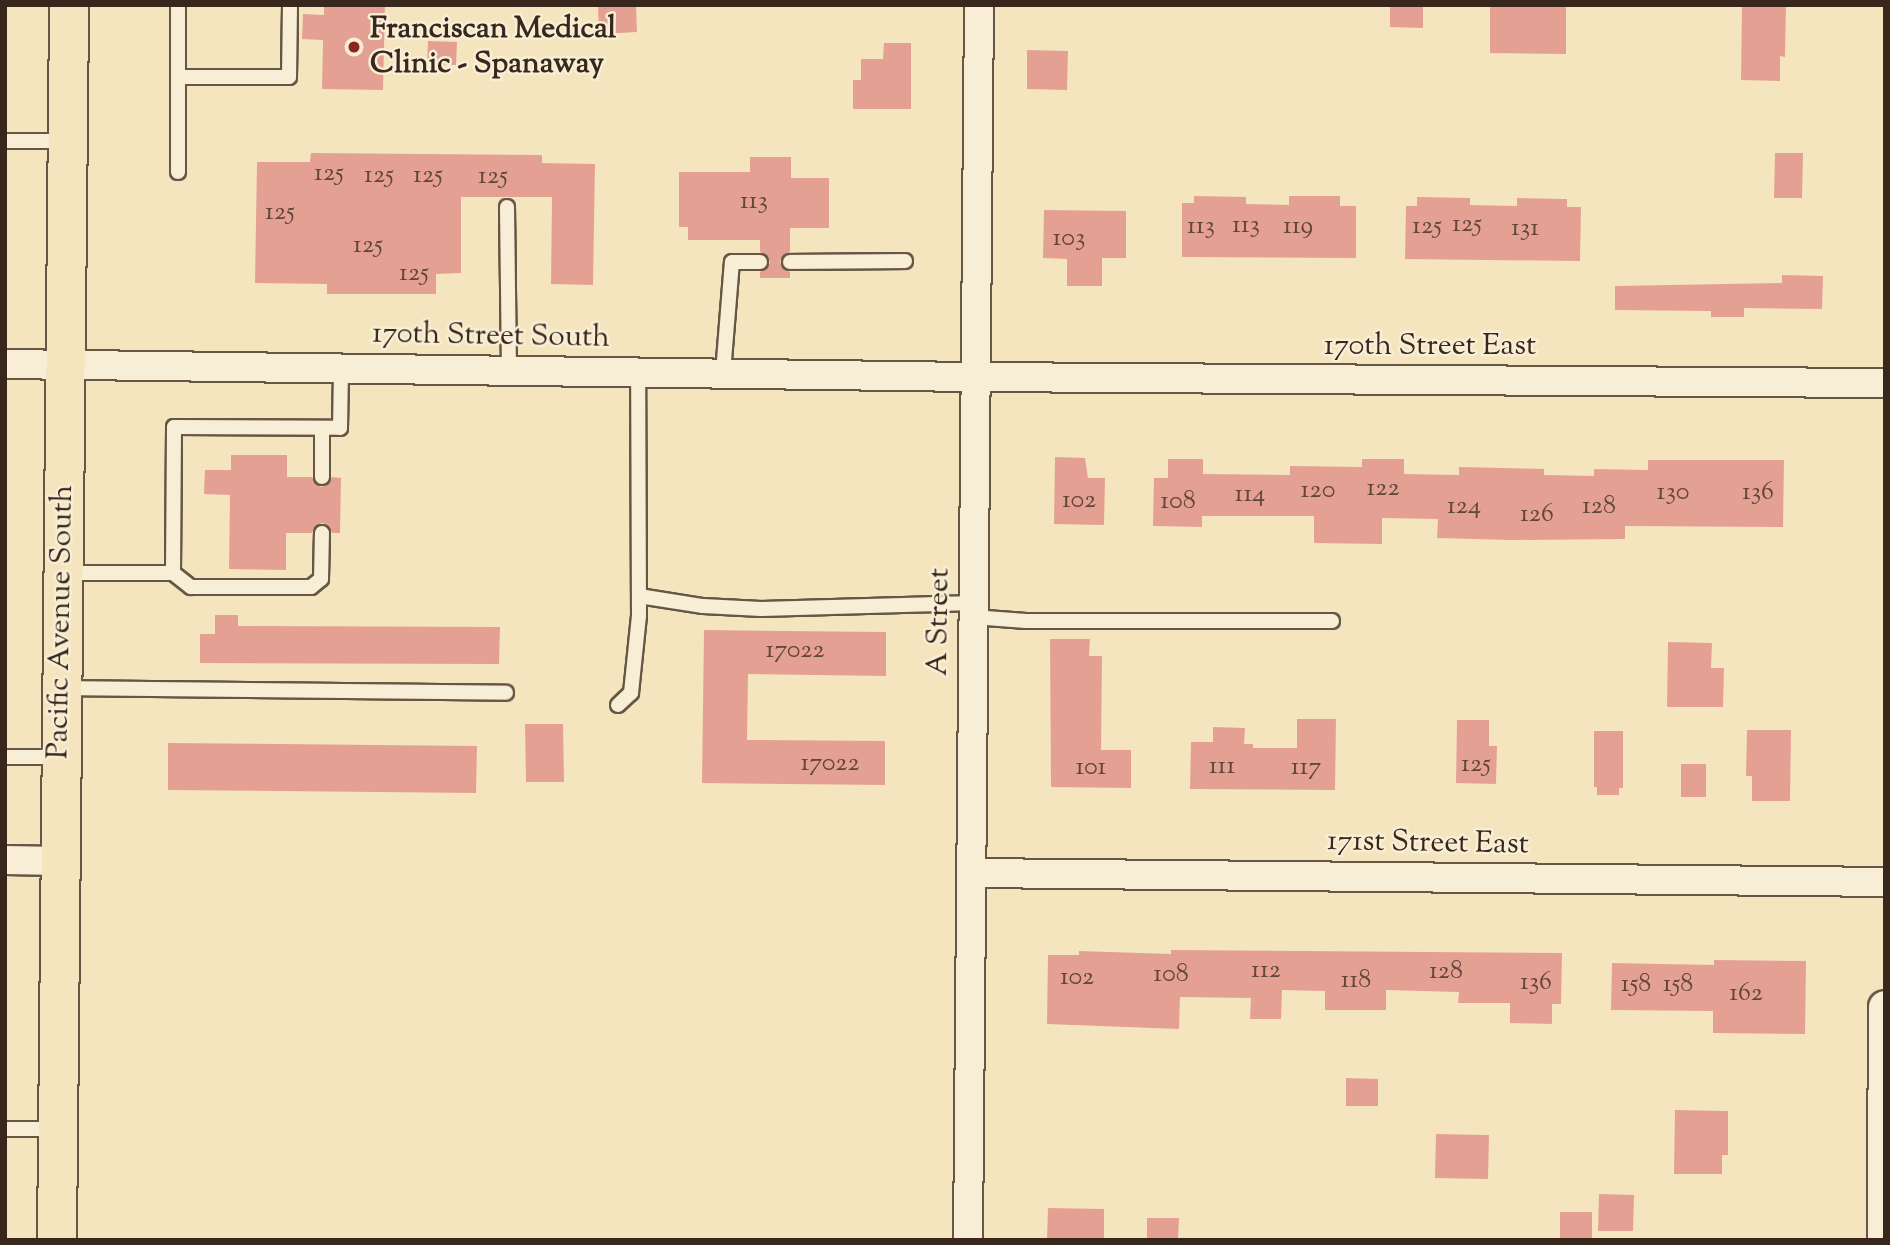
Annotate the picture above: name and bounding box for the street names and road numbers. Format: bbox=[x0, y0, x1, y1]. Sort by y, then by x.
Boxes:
street label: 170th Street South bbox=[372, 317, 610, 357]
street label: 170th Street East bbox=[1324, 329, 1536, 365]
street label: Pacific Avenue South bbox=[42, 485, 82, 759]
street label: A Street bbox=[921, 568, 959, 676]
street label: 171st Street East bbox=[1327, 824, 1529, 864]

